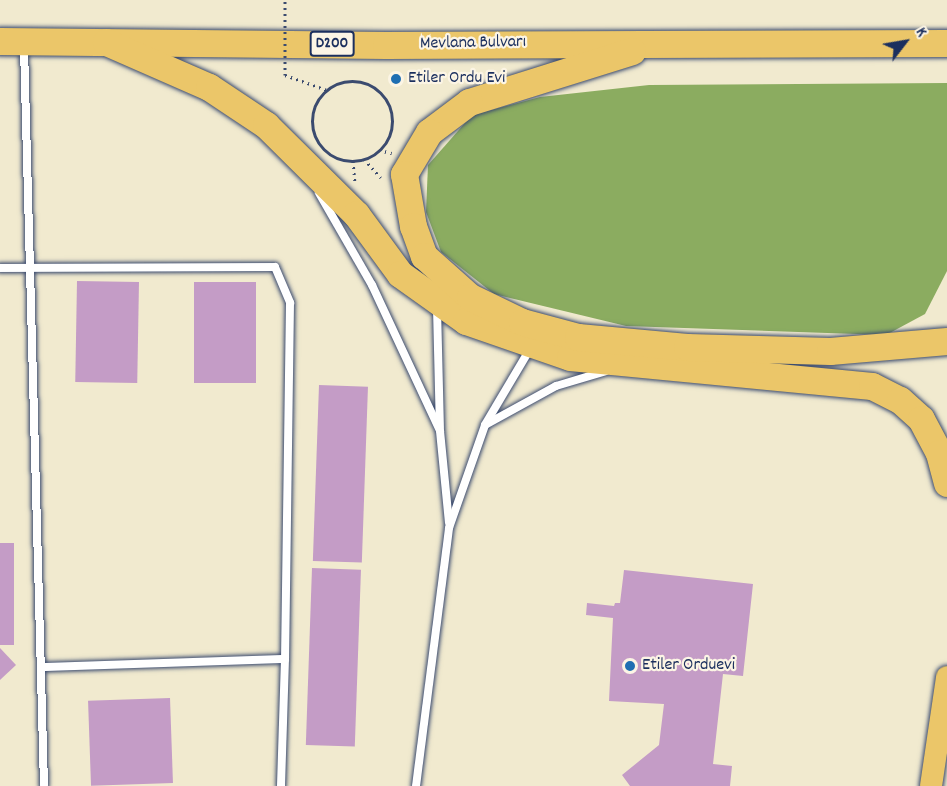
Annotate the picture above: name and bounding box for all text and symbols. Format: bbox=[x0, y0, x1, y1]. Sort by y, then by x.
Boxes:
north arrow bbox=[875, 12, 935, 72]
text: K bbox=[909, 23, 933, 42]
road number: D200 bbox=[310, 31, 354, 57]
street label: Mevlana Bulvarı bbox=[420, 32, 526, 56]
place label: Etiler Ordu Evi bbox=[408, 68, 505, 90]
marker: Etiler Ordu Evi bbox=[389, 72, 403, 86]
place label: Etiler Orduevi bbox=[642, 655, 735, 677]
marker: Etiler Orduevi bbox=[623, 659, 637, 673]

